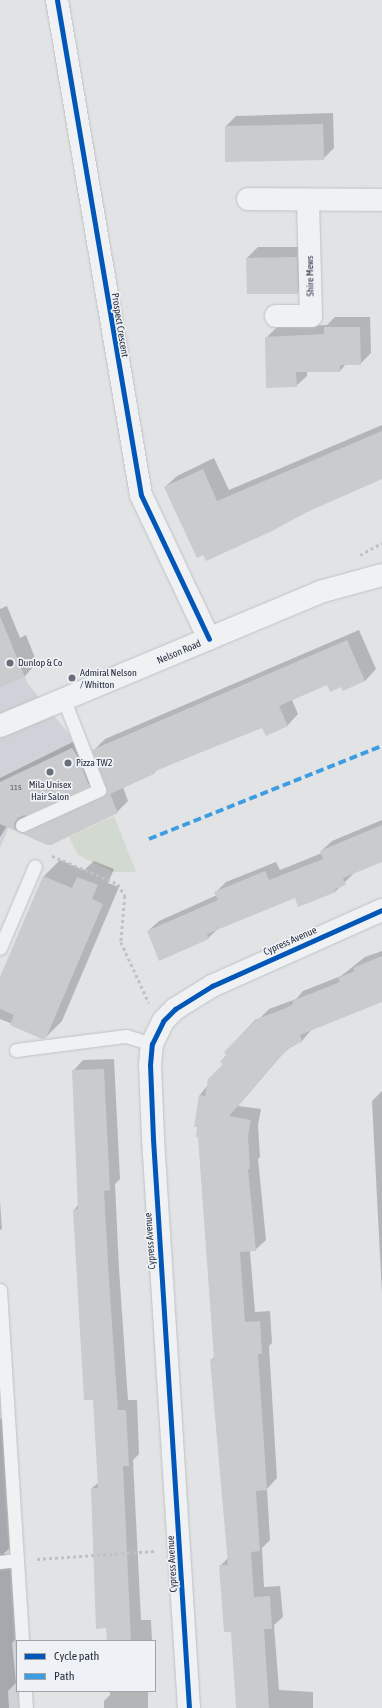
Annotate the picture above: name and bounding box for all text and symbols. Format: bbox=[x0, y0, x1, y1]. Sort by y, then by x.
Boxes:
street label: Shire Mews bbox=[304, 255, 316, 297]
street label: Prospect Crescent bbox=[109, 292, 131, 358]
street label: Nelson Road bbox=[155, 637, 203, 667]
place label: Dunlop & Co bbox=[18, 657, 62, 669]
marker: Dunlop & Co bbox=[5, 658, 15, 668]
place label: Admiral Nelson / Whitton bbox=[80, 666, 137, 690]
marker: Admiral Nelson / Whitton bbox=[67, 673, 77, 683]
place label: Pizza TW2 bbox=[76, 757, 113, 769]
marker: Pizza TW2 bbox=[63, 758, 73, 768]
marker: Mila Unisex Hair Salon bbox=[45, 767, 55, 777]
place label: Mila Unisex Hair Salon bbox=[29, 778, 71, 802]
house number: 115 bbox=[10, 783, 22, 793]
street label: Cypress Avenue bbox=[262, 924, 318, 958]
street label: Cypress Avenue bbox=[142, 1212, 158, 1270]
street label: Cypress Avenue bbox=[165, 1535, 179, 1593]
legend bbox=[16, 1640, 156, 1692]
text: Cycle path bbox=[54, 1649, 99, 1663]
text: Path bbox=[54, 1669, 75, 1683]

